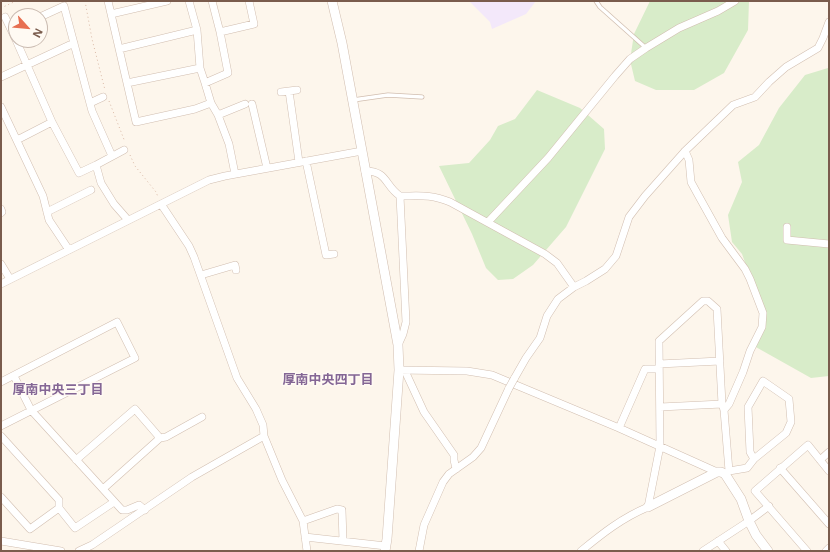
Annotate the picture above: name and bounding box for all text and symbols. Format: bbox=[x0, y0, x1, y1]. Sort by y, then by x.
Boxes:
north arrow bbox=[8, 8, 48, 48]
text: N bbox=[30, 26, 47, 41]
district label: 厚南中央四丁目 bbox=[283, 372, 373, 388]
district label: 厚南中央三丁目 bbox=[13, 382, 103, 398]

